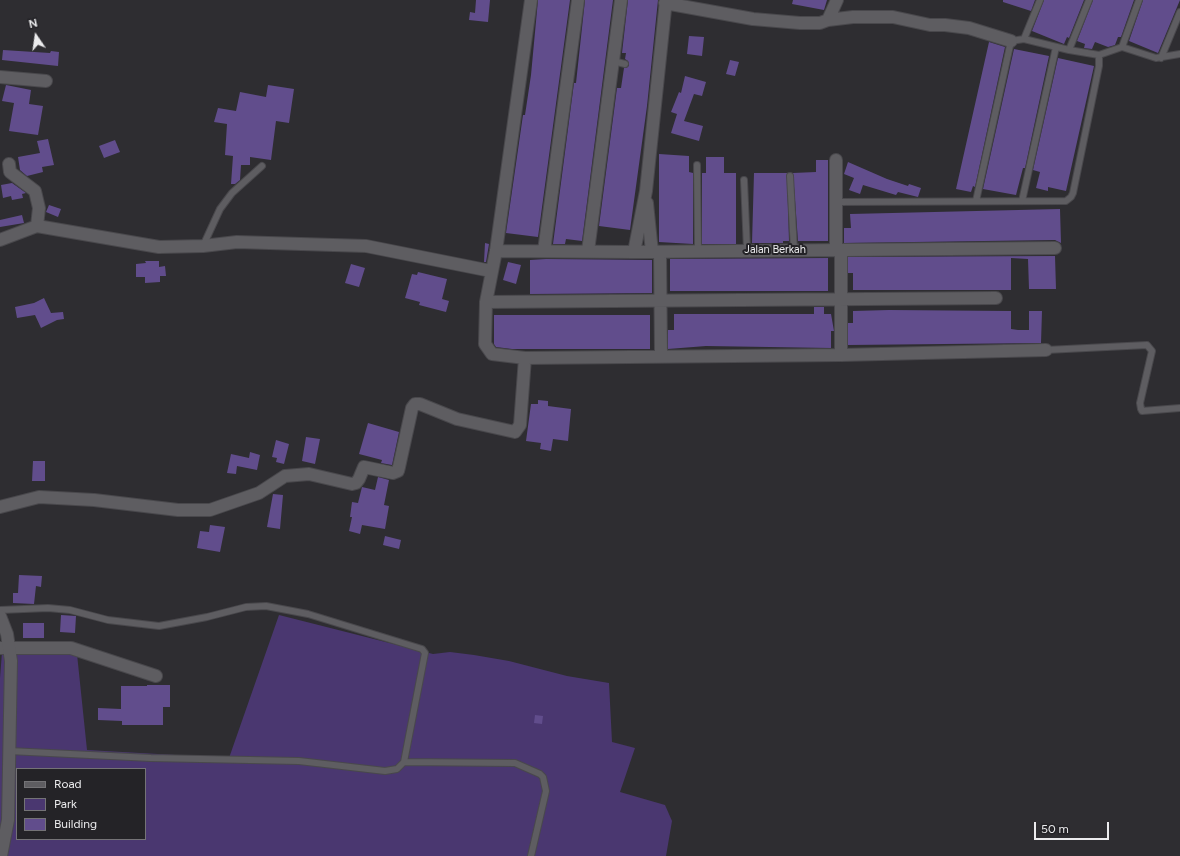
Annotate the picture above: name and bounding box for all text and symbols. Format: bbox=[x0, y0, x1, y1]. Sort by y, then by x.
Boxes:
north arrow bbox=[16, 16, 56, 56]
text: N bbox=[28, 17, 39, 31]
street label: Jalan Berkah bbox=[744, 243, 806, 257]
legend bbox=[16, 768, 146, 840]
text: Road bbox=[54, 777, 82, 791]
text: Park bbox=[54, 797, 77, 811]
scale bar bbox=[1036, 814, 1111, 840]
text: Building bbox=[54, 817, 97, 831]
text: 50 m bbox=[1041, 822, 1069, 836]

